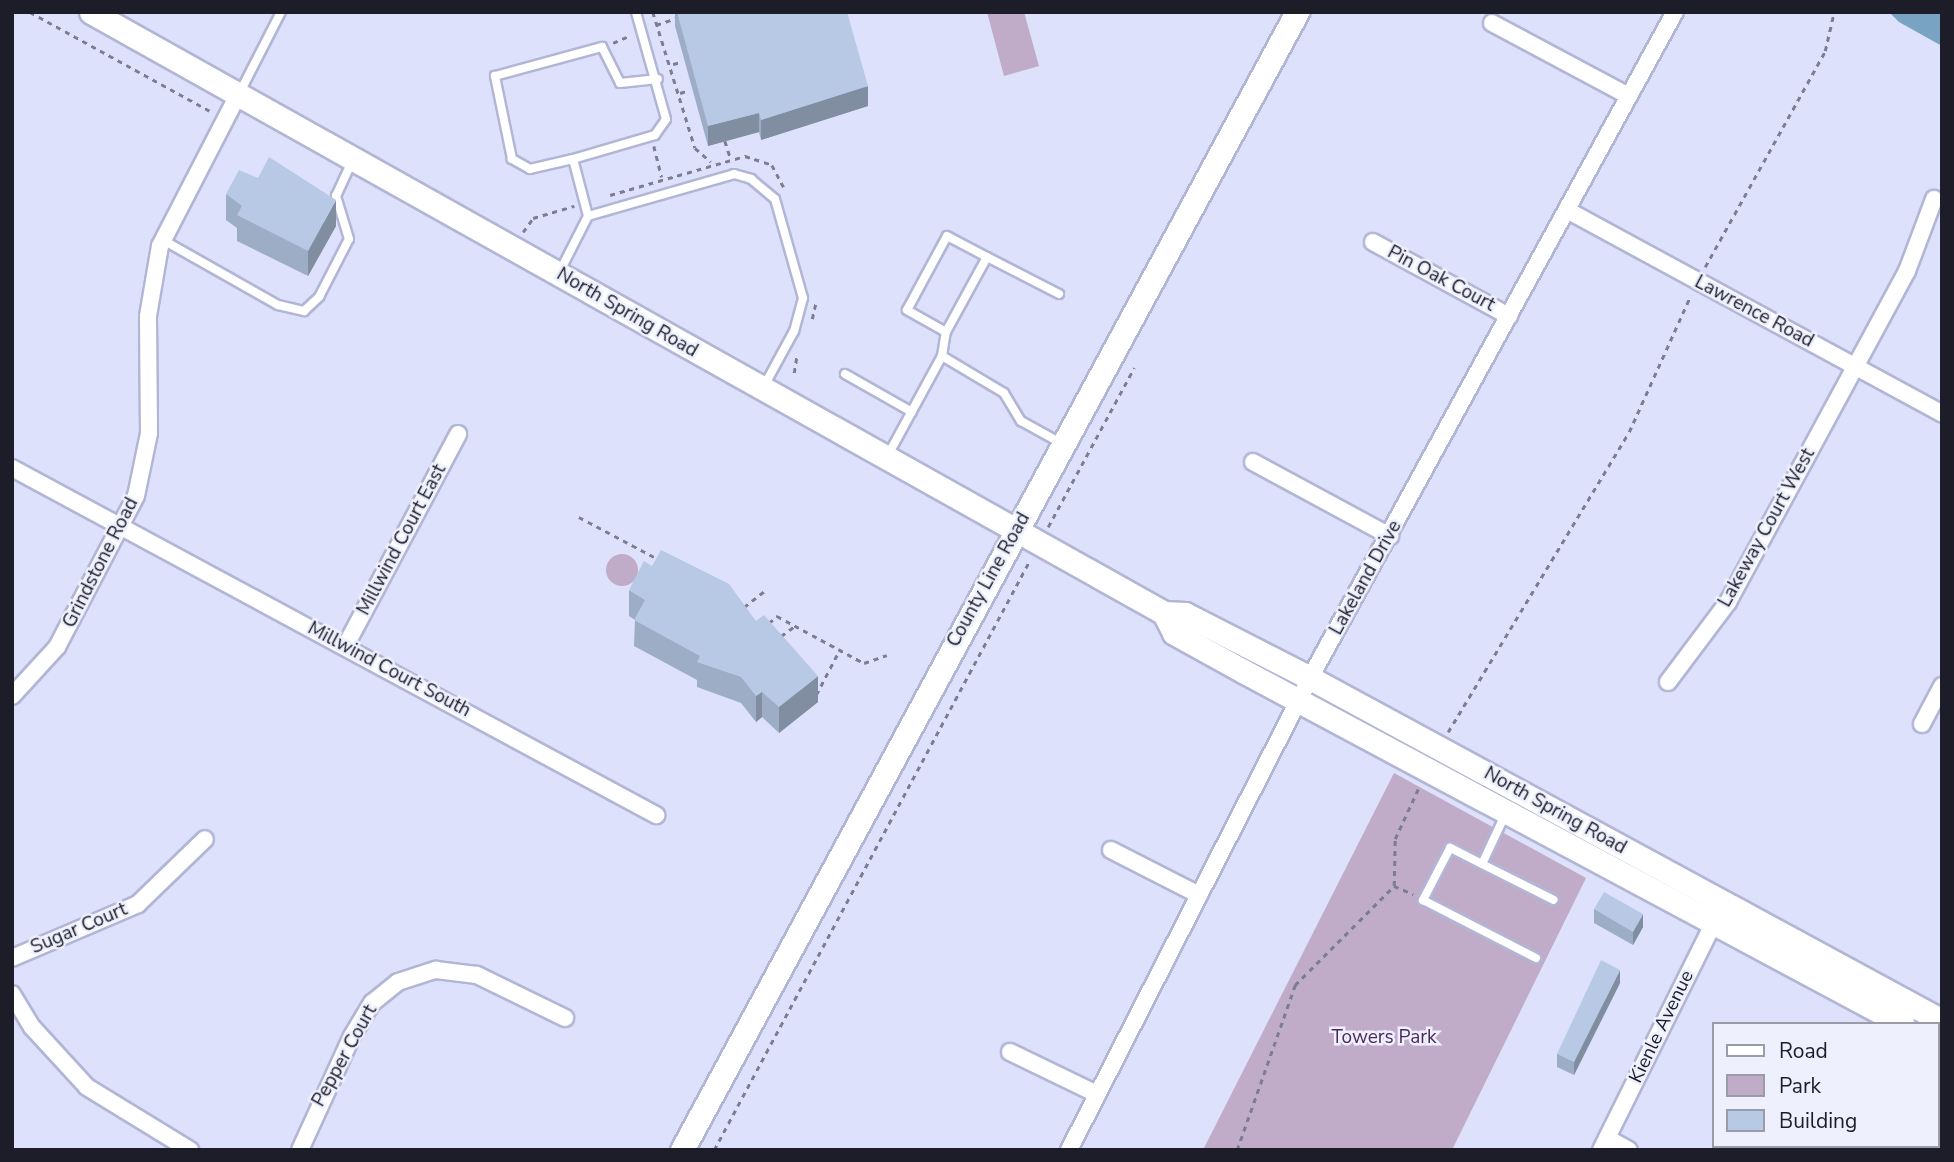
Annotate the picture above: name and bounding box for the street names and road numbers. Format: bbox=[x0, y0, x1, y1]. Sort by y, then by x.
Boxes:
street label: Pin Oak Court bbox=[1383, 241, 1499, 317]
street label: North Spring Road bbox=[552, 263, 702, 363]
street label: Lawrence Road bbox=[1691, 271, 1817, 353]
street label: Lakeway Court West bbox=[1714, 445, 1820, 611]
street label: Millwind Court East bbox=[353, 461, 451, 619]
street label: Grindstone Road bbox=[58, 494, 144, 632]
street label: County Line Road bbox=[943, 509, 1035, 651]
street label: Lakeland Drive bbox=[1325, 517, 1407, 639]
street label: Millwind Court South bbox=[304, 617, 474, 723]
street label: North Spring Road bbox=[1480, 762, 1630, 860]
street label: Sugar Court bbox=[27, 898, 131, 960]
street label: Kienle Avenue bbox=[1625, 967, 1699, 1087]
street label: Pepper Court bbox=[308, 1001, 382, 1111]

